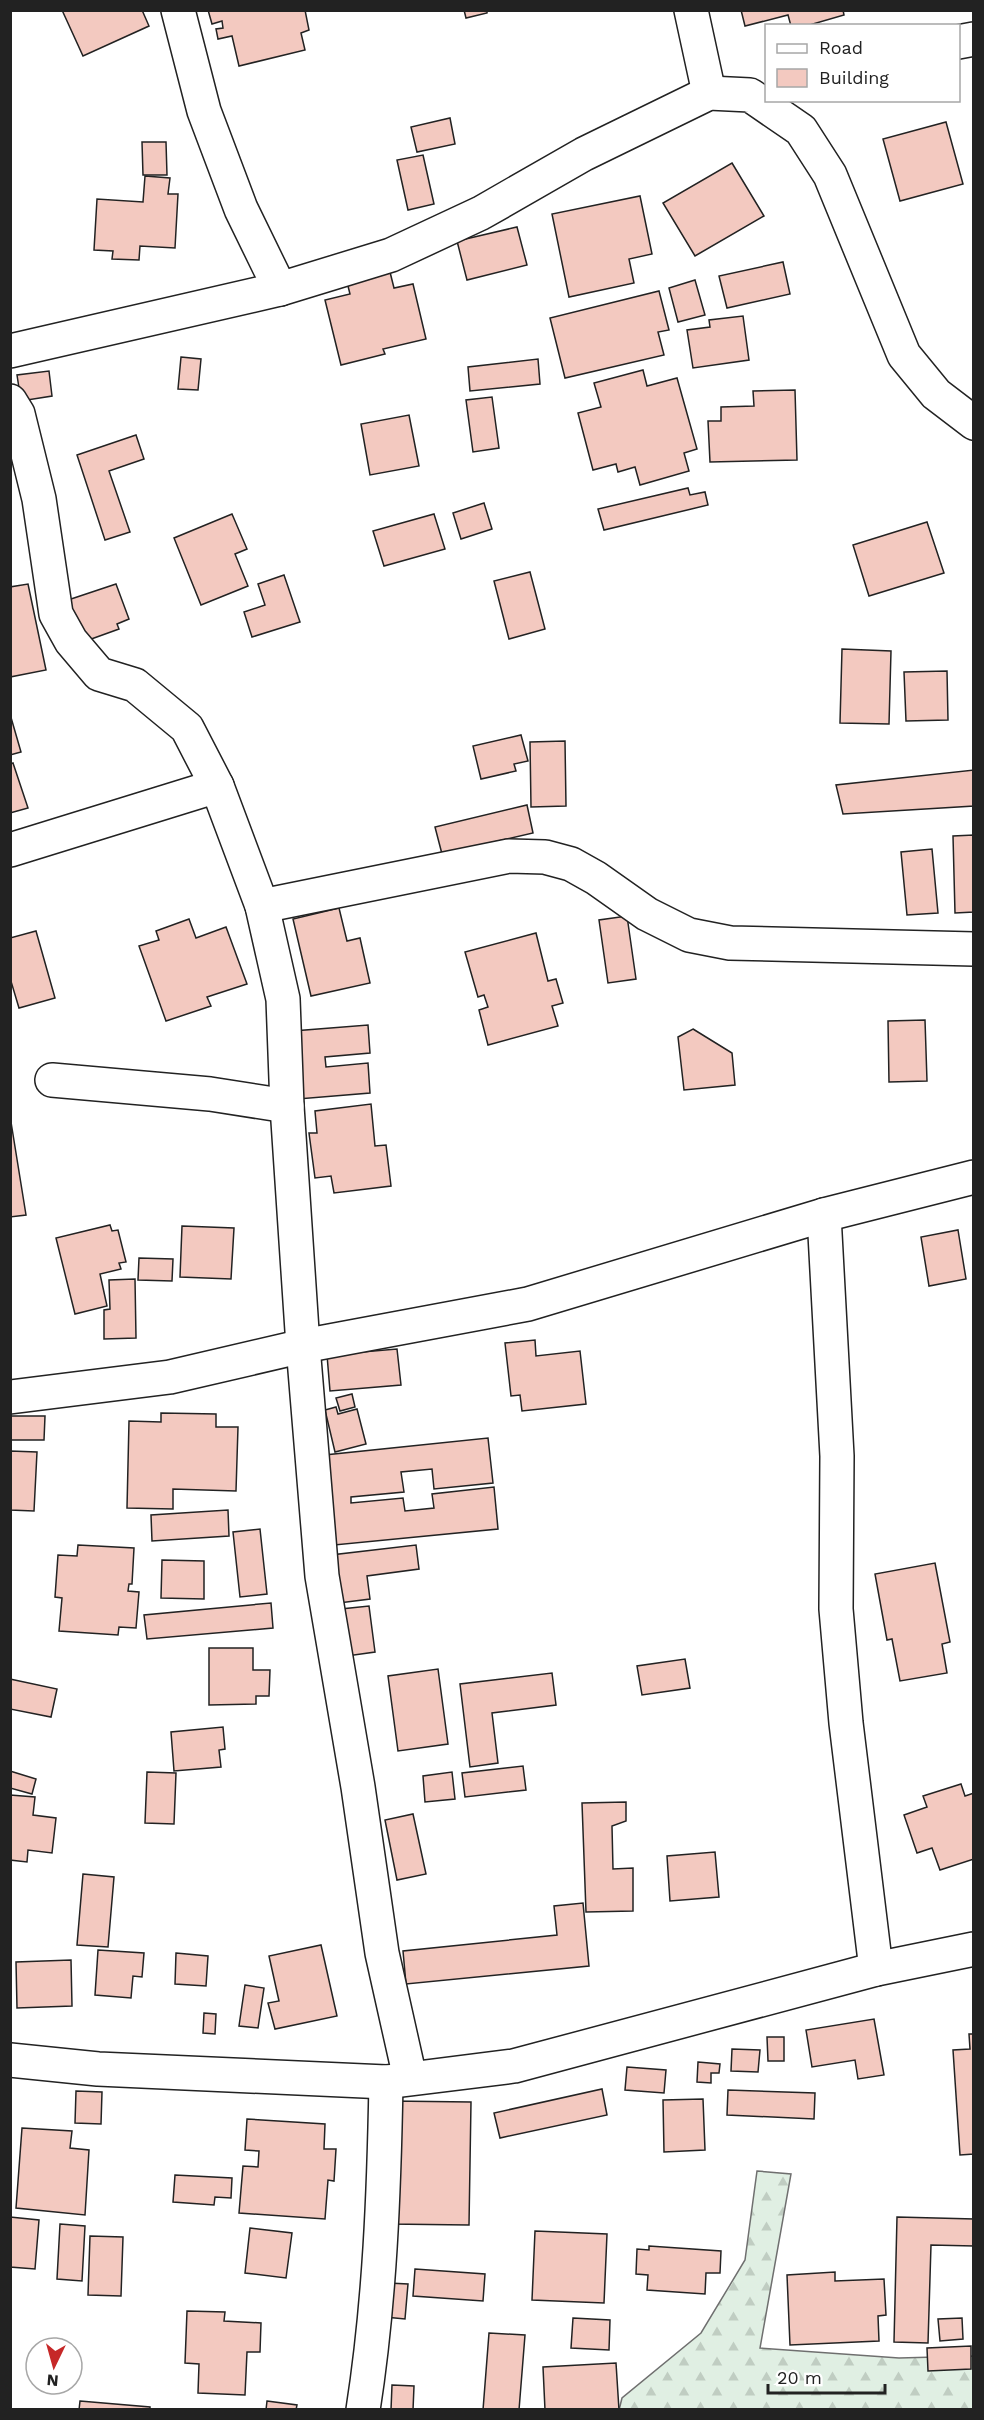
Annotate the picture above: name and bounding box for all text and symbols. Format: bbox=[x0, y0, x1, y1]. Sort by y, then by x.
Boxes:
legend bbox=[765, 24, 960, 102]
text: Road bbox=[819, 37, 863, 58]
text: Building bbox=[819, 67, 889, 88]
north arrow bbox=[24, 2336, 84, 2396]
scale bar bbox=[768, 2357, 885, 2395]
text: 20 m bbox=[777, 2367, 822, 2388]
text: N bbox=[46, 2370, 59, 2390]

